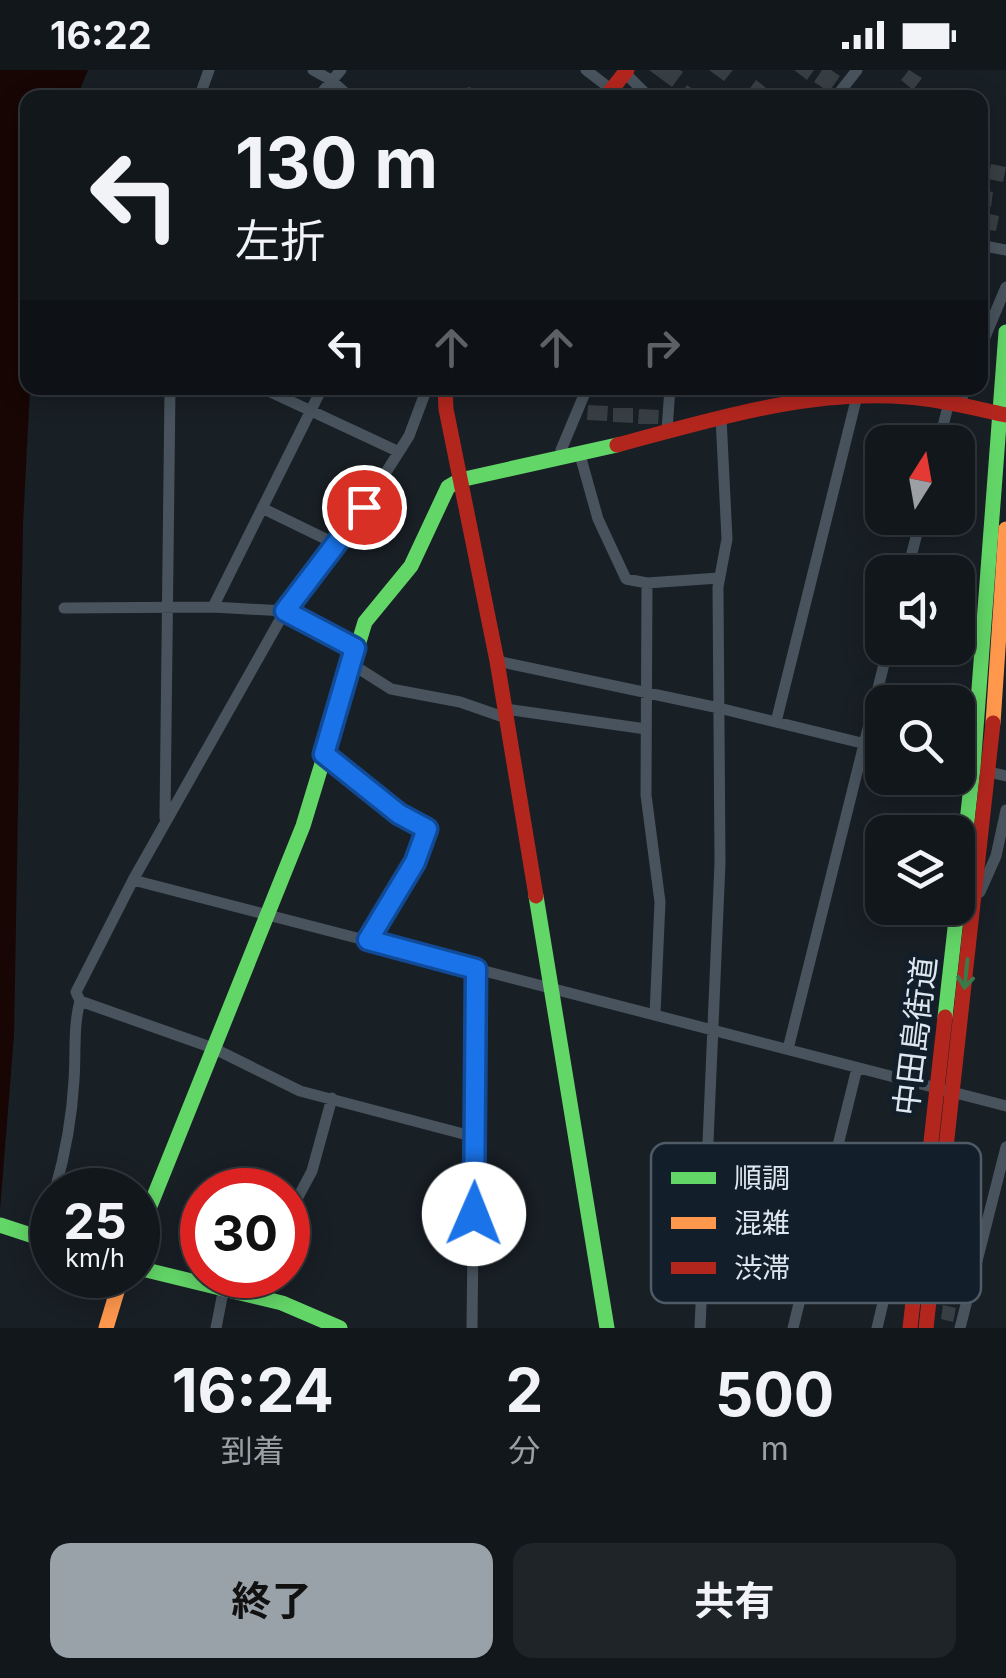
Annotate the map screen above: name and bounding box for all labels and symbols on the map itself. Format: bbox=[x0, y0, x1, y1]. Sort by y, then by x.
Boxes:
north arrow bbox=[865, 425, 975, 535]
pin bbox=[322, 465, 407, 550]
street label: 中田島街道 bbox=[886, 954, 944, 1118]
one-way arrow bbox=[956, 958, 975, 990]
legend bbox=[651, 1143, 981, 1303]
text: 順調 bbox=[734, 1161, 790, 1195]
position arrow bbox=[422, 1162, 526, 1266]
speed limit sign: 30 bbox=[180, 1168, 310, 1298]
text: 混雑 bbox=[734, 1206, 790, 1240]
text: 渋滞 bbox=[734, 1251, 790, 1285]

